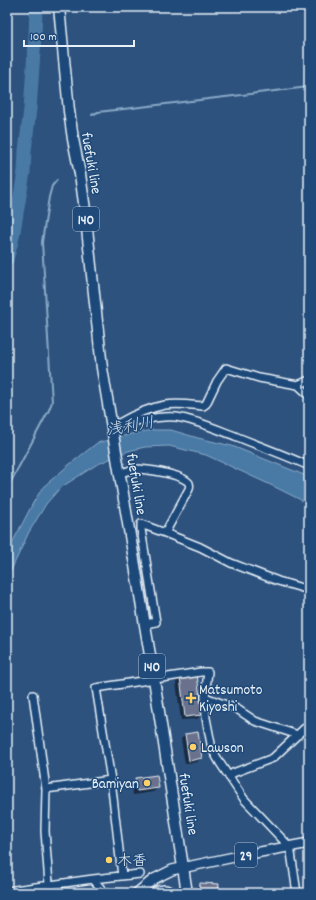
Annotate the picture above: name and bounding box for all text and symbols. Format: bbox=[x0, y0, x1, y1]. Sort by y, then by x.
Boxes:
scale bar bbox=[24, 22, 134, 48]
text: 100 m bbox=[30, 29, 57, 46]
street label: fuefuki line bbox=[74, 131, 106, 196]
road number: 140 bbox=[73, 207, 99, 231]
water label: 浅利川 bbox=[105, 412, 156, 443]
street label: fuefuki line bbox=[119, 452, 151, 517]
road number: 140 bbox=[139, 654, 165, 678]
place label: Matsumoto Kiyoshi bbox=[199, 680, 263, 719]
marker: Matsumoto Kiyoshi bbox=[186, 693, 196, 703]
place label: Lawson bbox=[201, 738, 244, 760]
marker: Lawson bbox=[188, 742, 198, 752]
street label: fuefuki line bbox=[171, 772, 203, 837]
place label: Bamiyan bbox=[92, 774, 139, 796]
marker: Bamiyan bbox=[142, 778, 152, 788]
road number: 29 bbox=[235, 843, 257, 867]
place label: 木香 bbox=[117, 851, 147, 873]
marker: 木香 bbox=[104, 855, 114, 865]

